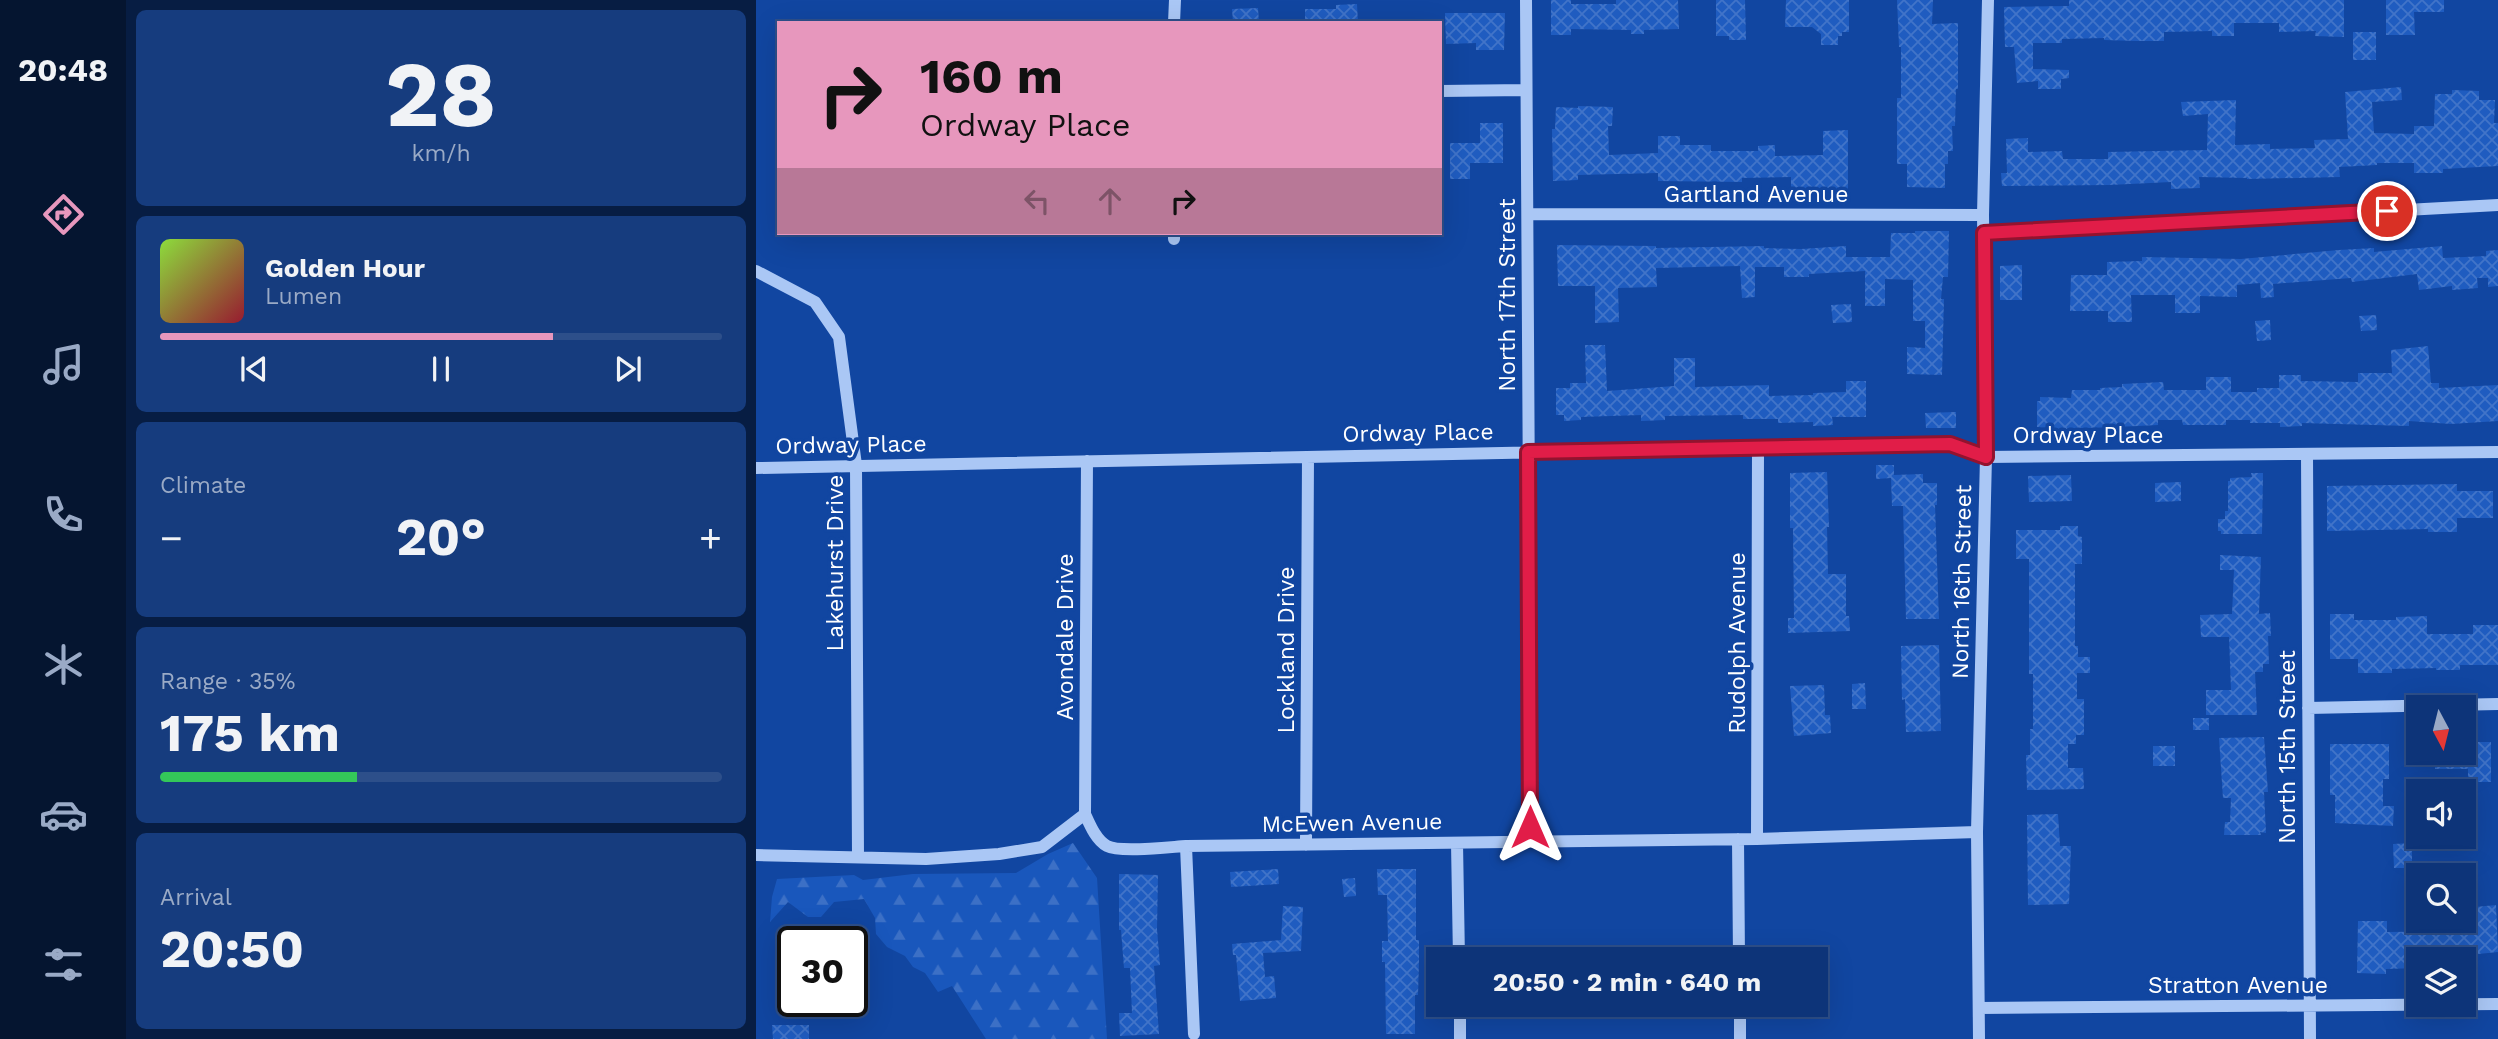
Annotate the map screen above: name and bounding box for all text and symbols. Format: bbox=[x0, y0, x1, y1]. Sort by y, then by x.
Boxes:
text: 28 bbox=[385, 41, 497, 148]
text: 160 m bbox=[920, 47, 1063, 105]
icon: right bbox=[805, 49, 896, 140]
text: 20:48 bbox=[18, 51, 108, 89]
text: Ordway Place bbox=[920, 106, 1130, 144]
text: km/h bbox=[411, 140, 471, 167]
street label: Gartland Avenue bbox=[1664, 181, 1849, 208]
pin bbox=[2357, 181, 2417, 241]
icon: left bbox=[1018, 182, 1056, 220]
icon: ahead bbox=[1091, 182, 1129, 220]
icon: right bbox=[1164, 182, 1202, 220]
icon: directions bbox=[39, 190, 88, 239]
icon: arrive bbox=[2368, 192, 2406, 230]
street label: North 17th Street bbox=[1494, 198, 1521, 392]
text: Golden Hour bbox=[265, 253, 425, 283]
text: Lumen bbox=[265, 283, 342, 310]
icon: music bbox=[39, 340, 88, 389]
icon: previous bbox=[235, 350, 273, 388]
icon: pause bbox=[422, 350, 460, 388]
icon: next bbox=[609, 350, 647, 388]
street label: Ordway Place bbox=[1342, 418, 1494, 448]
street label: Ordway Place bbox=[2012, 422, 2164, 449]
street label: Ordway Place bbox=[775, 430, 927, 460]
text: Climate bbox=[160, 472, 246, 499]
street label: Lakehurst Drive bbox=[822, 475, 849, 651]
street label: North 16th Street bbox=[1947, 484, 1977, 679]
icon: phone bbox=[39, 490, 88, 539]
text: 20° bbox=[396, 507, 486, 568]
text: − bbox=[160, 516, 183, 560]
text: + bbox=[699, 516, 722, 560]
street label: Rudolph Avenue bbox=[1724, 552, 1751, 734]
street label: Avondale Drive bbox=[1052, 553, 1079, 721]
street label: Lockland Drive bbox=[1273, 567, 1300, 733]
icon: climate bbox=[39, 640, 88, 689]
street label: North 15th Street bbox=[2274, 650, 2301, 844]
text: Range · 35% bbox=[160, 668, 295, 695]
north arrow bbox=[2406, 695, 2476, 765]
map controls bbox=[2406, 695, 2476, 1017]
text: 175 km bbox=[160, 703, 340, 764]
button: sound bbox=[2406, 779, 2476, 849]
icon: car bbox=[39, 790, 88, 839]
position arrow bbox=[1493, 790, 1567, 864]
street label: McEwen Avenue bbox=[1261, 808, 1443, 838]
button: search bbox=[2406, 863, 2476, 933]
text: Arrival bbox=[160, 884, 232, 911]
text: 20:50 bbox=[160, 919, 304, 980]
speed limit sign: 30 bbox=[777, 926, 868, 1017]
icon: filters bbox=[39, 940, 88, 989]
button: layers bbox=[2406, 947, 2476, 1017]
text: 20:50 · 2 min · 640 m bbox=[1493, 967, 1761, 997]
street label: Stratton Avenue bbox=[2148, 972, 2328, 999]

